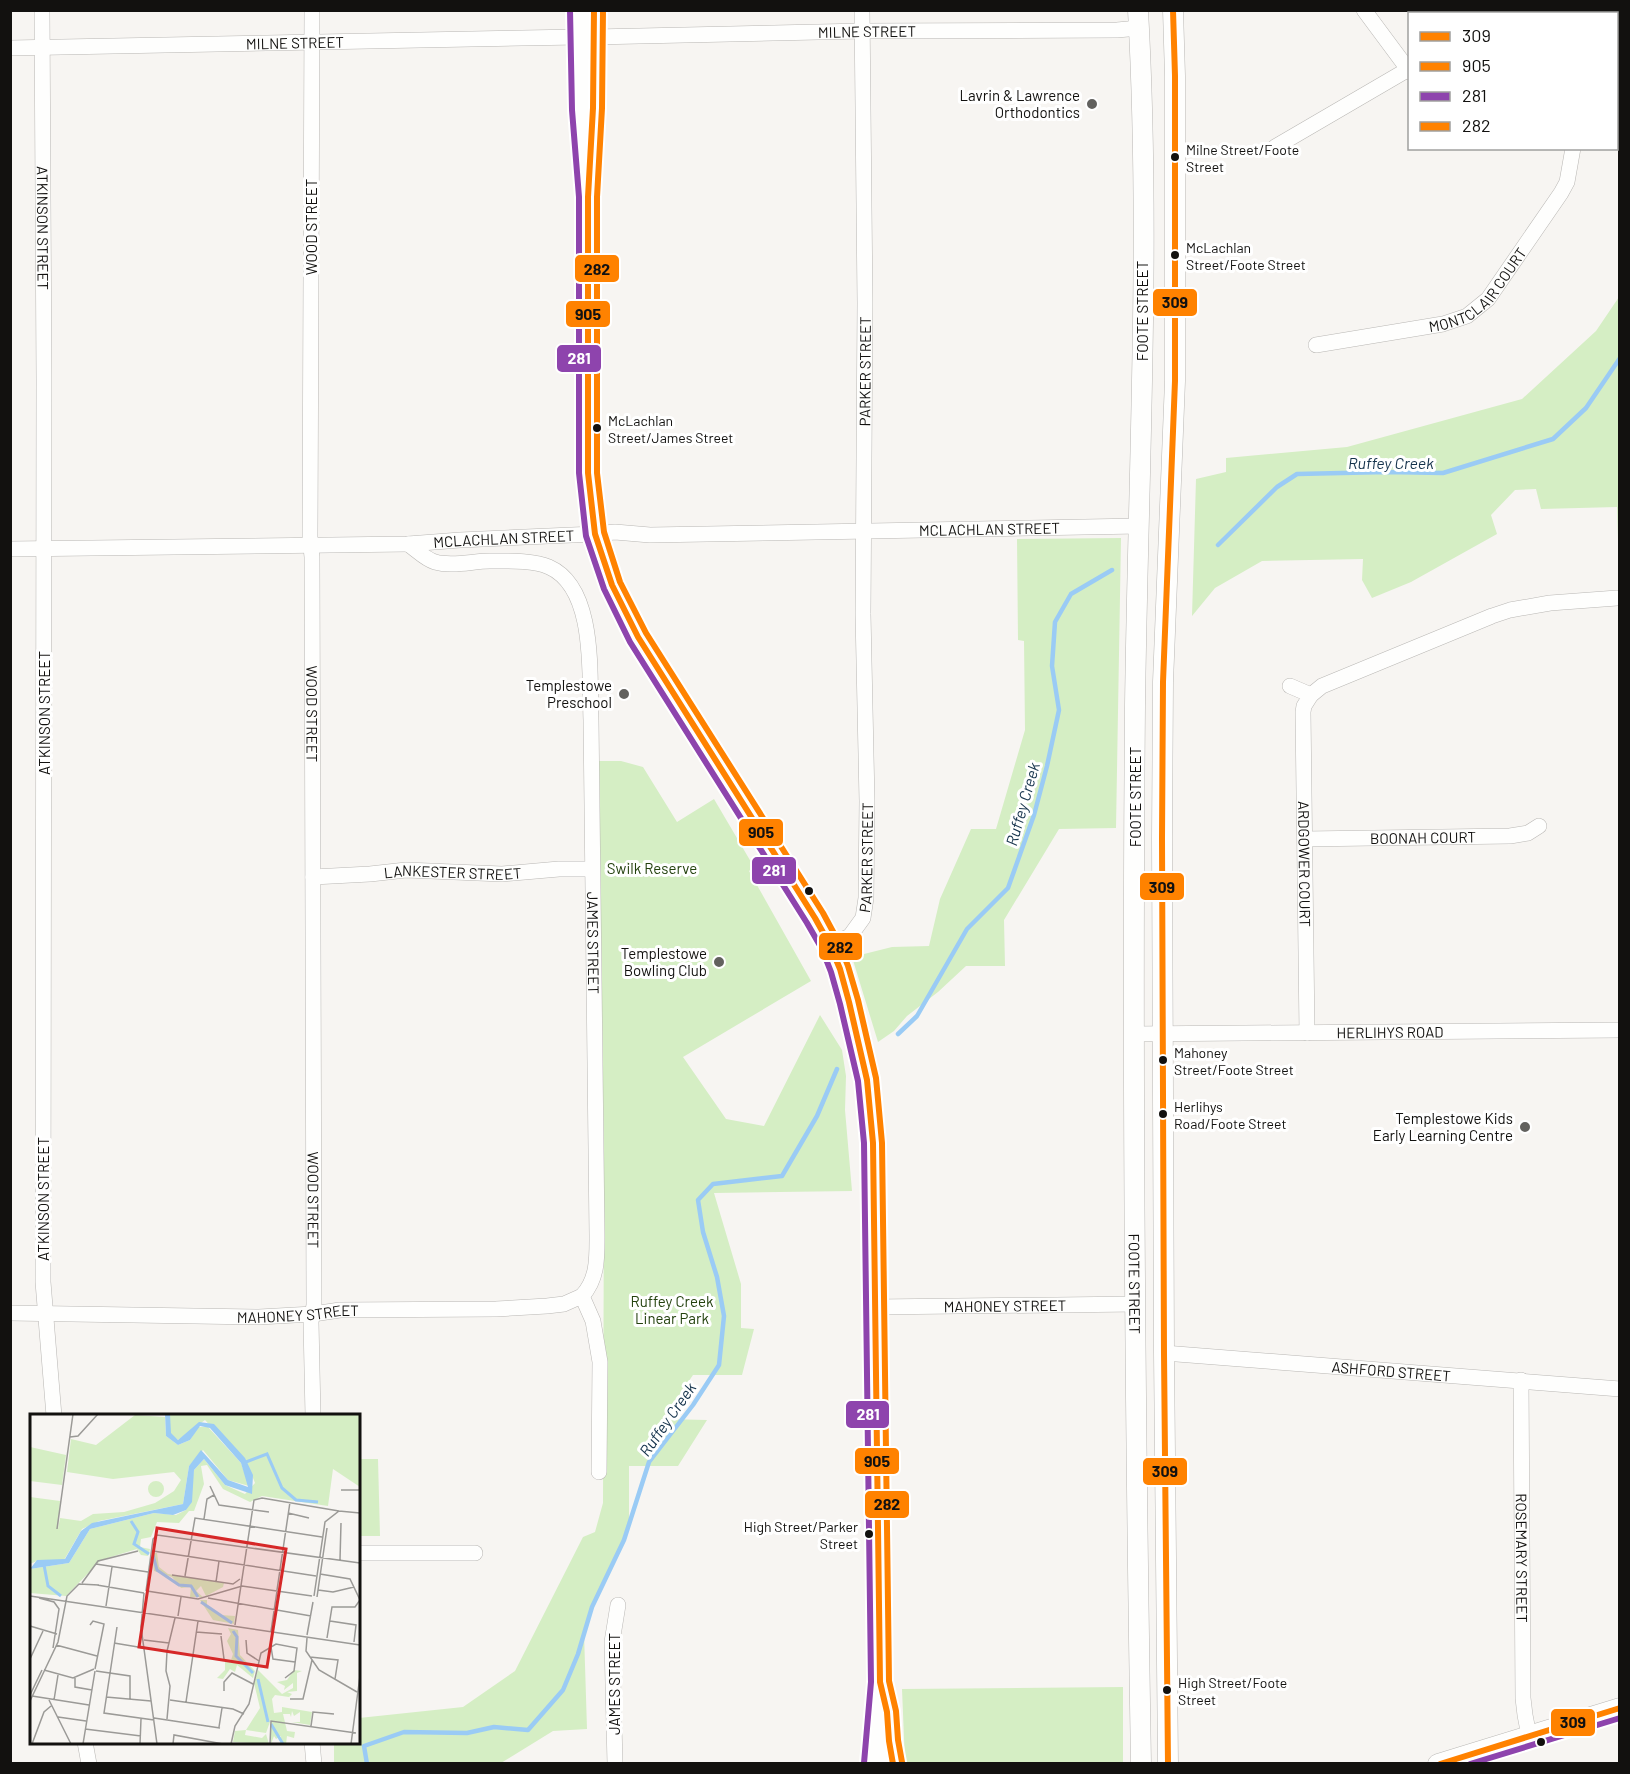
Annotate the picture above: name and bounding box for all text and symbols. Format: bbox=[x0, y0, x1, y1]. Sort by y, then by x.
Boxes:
legend bbox=[1408, 12, 1618, 150]
street label: MILNE STREET bbox=[818, 22, 916, 41]
text: 309 bbox=[1462, 24, 1491, 46]
street label: MILNE STREET bbox=[246, 33, 344, 52]
text: 905 bbox=[1462, 54, 1491, 76]
text: 281 bbox=[1462, 84, 1487, 106]
place label: Lavrin & Lawrence Orthodontics bbox=[960, 86, 1080, 121]
marker: Lavrin & Lawrence Orthodontics bbox=[1085, 97, 1099, 111]
text: 282 bbox=[1462, 114, 1491, 136]
place label: Milne Street/Foote Street bbox=[1186, 141, 1299, 175]
marker: Milne Street/Foote Street bbox=[1169, 151, 1181, 163]
street label: ATKINSON STREET bbox=[34, 166, 53, 290]
street label: WOOD STREET bbox=[302, 179, 320, 275]
place label: McLachlan Street/Foote Street bbox=[1186, 239, 1306, 273]
street label: MONTCLAIR COURT bbox=[1427, 244, 1530, 335]
marker: McLachlan Street/Foote Street bbox=[1169, 249, 1181, 261]
line badge: 282 bbox=[574, 254, 620, 283]
text: 282 bbox=[584, 259, 610, 278]
street label: FOOTE STREET bbox=[1133, 261, 1151, 361]
line badge: 309 bbox=[1152, 288, 1198, 317]
text: 309 bbox=[1162, 292, 1188, 311]
line badge: 905 bbox=[565, 300, 611, 328]
text: 905 bbox=[575, 304, 601, 323]
street label: PARKER STREET bbox=[855, 316, 874, 427]
line badge: 281 bbox=[556, 344, 602, 373]
text: 281 bbox=[567, 348, 591, 367]
place label: McLachlan Street/James Street bbox=[608, 412, 733, 446]
marker: McLachlan Street/James Street bbox=[591, 422, 603, 434]
water label: Ruffey Creek bbox=[1348, 453, 1434, 472]
street label: MCLACHLAN STREET bbox=[919, 518, 1060, 539]
street label: MCLACHLAN STREET bbox=[433, 526, 575, 551]
street label: ATKINSON STREET bbox=[35, 651, 53, 775]
street label: WOOD STREET bbox=[303, 666, 322, 762]
place label: Templestowe Preschool bbox=[526, 676, 612, 711]
marker: Templestowe Preschool bbox=[617, 687, 631, 701]
street label: FOOTE STREET bbox=[1126, 747, 1144, 847]
water label: Ruffey Creek bbox=[1001, 760, 1043, 848]
street label: ARDGOWER COURT bbox=[1295, 801, 1315, 927]
street label: PARKER STREET bbox=[855, 802, 876, 914]
line badge: 905 bbox=[738, 818, 784, 847]
text: 905 bbox=[748, 822, 774, 841]
street label: BOONAH COURT bbox=[1370, 827, 1476, 847]
line badge: 281 bbox=[751, 856, 797, 885]
park label: Swilk Reserve bbox=[607, 859, 697, 877]
text: 281 bbox=[762, 860, 786, 879]
street label: LANKESTER STREET bbox=[383, 861, 522, 883]
line badge: 309 bbox=[1139, 872, 1185, 901]
text: 309 bbox=[1149, 877, 1175, 896]
unlabelled marker bbox=[803, 885, 815, 897]
street label: JAMES STREET bbox=[584, 892, 603, 994]
line badge: 282 bbox=[818, 932, 863, 961]
text: 282 bbox=[827, 937, 853, 956]
place label: Templestowe Bowling Club bbox=[621, 944, 707, 979]
marker: Templestowe Bowling Club bbox=[712, 955, 726, 969]
street label: HERLIHYS ROAD bbox=[1336, 1022, 1444, 1041]
place label: Mahoney Street/Foote Street bbox=[1174, 1044, 1294, 1078]
marker: Mahoney Street/Foote Street bbox=[1157, 1054, 1169, 1066]
place label: Herlihys Road/Foote Street bbox=[1174, 1098, 1287, 1132]
marker: Herlihys Road/Foote Street bbox=[1157, 1108, 1169, 1120]
place label: Templestowe Kids Early Learning Centre bbox=[1373, 1109, 1513, 1144]
marker: Templestowe Kids Early Learning Centre bbox=[1518, 1120, 1532, 1134]
street label: ATKINSON STREET bbox=[34, 1137, 52, 1261]
street label: WOOD STREET bbox=[305, 1152, 323, 1248]
street label: FOOTE STREET bbox=[1126, 1233, 1144, 1334]
park label: Ruffey Creek Linear Park bbox=[631, 1292, 714, 1327]
street label: MAHONEY STREET bbox=[944, 1296, 1066, 1315]
street label: MAHONEY STREET bbox=[237, 1301, 359, 1326]
street label: ASHFORD STREET bbox=[1331, 1357, 1451, 1385]
water label: Ruffey Creek bbox=[635, 1378, 700, 1460]
line badge: 281 bbox=[845, 1400, 890, 1429]
text: 281 bbox=[856, 1404, 880, 1423]
inset map bbox=[30, 1414, 360, 1744]
line badge: 905 bbox=[854, 1447, 900, 1475]
text: 905 bbox=[864, 1451, 890, 1470]
line badge: 309 bbox=[1142, 1457, 1188, 1486]
text: 309 bbox=[1152, 1461, 1178, 1480]
line badge: 282 bbox=[864, 1490, 910, 1519]
street label: ROSEMARY STREET bbox=[1513, 1493, 1532, 1623]
text: 282 bbox=[874, 1494, 900, 1513]
place label: High Street/Parker Street bbox=[744, 1518, 858, 1552]
marker: High Street/Parker Street bbox=[863, 1528, 875, 1540]
street label: JAMES STREET bbox=[605, 1633, 623, 1735]
place label: High Street/Foote Street bbox=[1178, 1674, 1287, 1708]
marker: High Street/Foote Street bbox=[1161, 1684, 1173, 1696]
line badge: 309 bbox=[1550, 1708, 1596, 1737]
text: 309 bbox=[1560, 1712, 1586, 1731]
unlabelled marker bbox=[1535, 1736, 1547, 1748]

